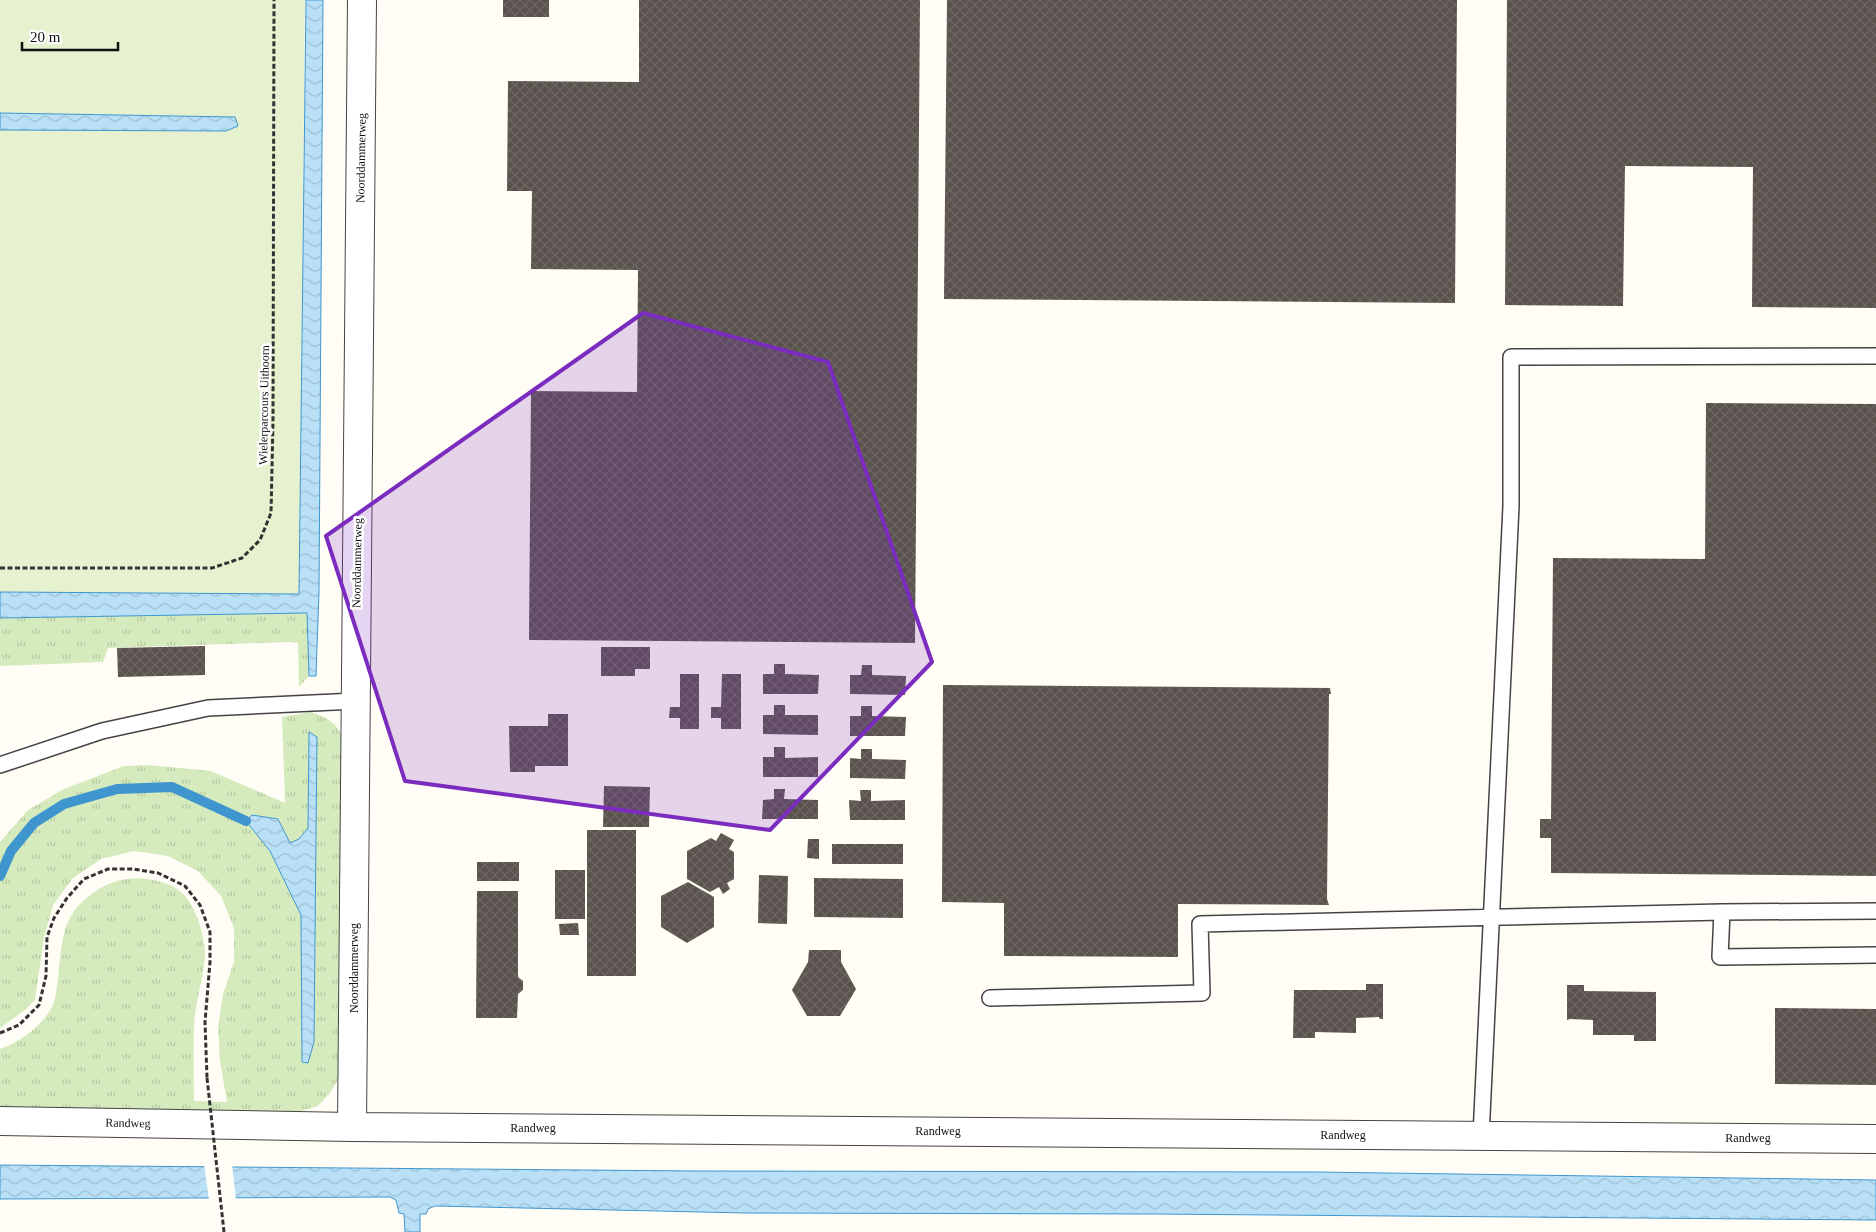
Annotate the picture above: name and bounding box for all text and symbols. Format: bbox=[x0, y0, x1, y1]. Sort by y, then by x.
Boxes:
scale bar bbox=[22, 20, 119, 52]
text: 20 m bbox=[30, 29, 61, 45]
street label: Noorddammerweg bbox=[353, 113, 369, 203]
street label: Wielerparcours Uithoorn bbox=[256, 345, 272, 465]
street label: Noorddammerweg bbox=[349, 518, 365, 608]
street label: Noorddammerweg bbox=[347, 923, 361, 1013]
street label: Randweg bbox=[105, 1116, 151, 1130]
street label: Randweg bbox=[510, 1121, 556, 1135]
street label: Randweg bbox=[915, 1124, 961, 1138]
street label: Randweg bbox=[1320, 1128, 1366, 1142]
street label: Randweg bbox=[1725, 1131, 1771, 1145]

